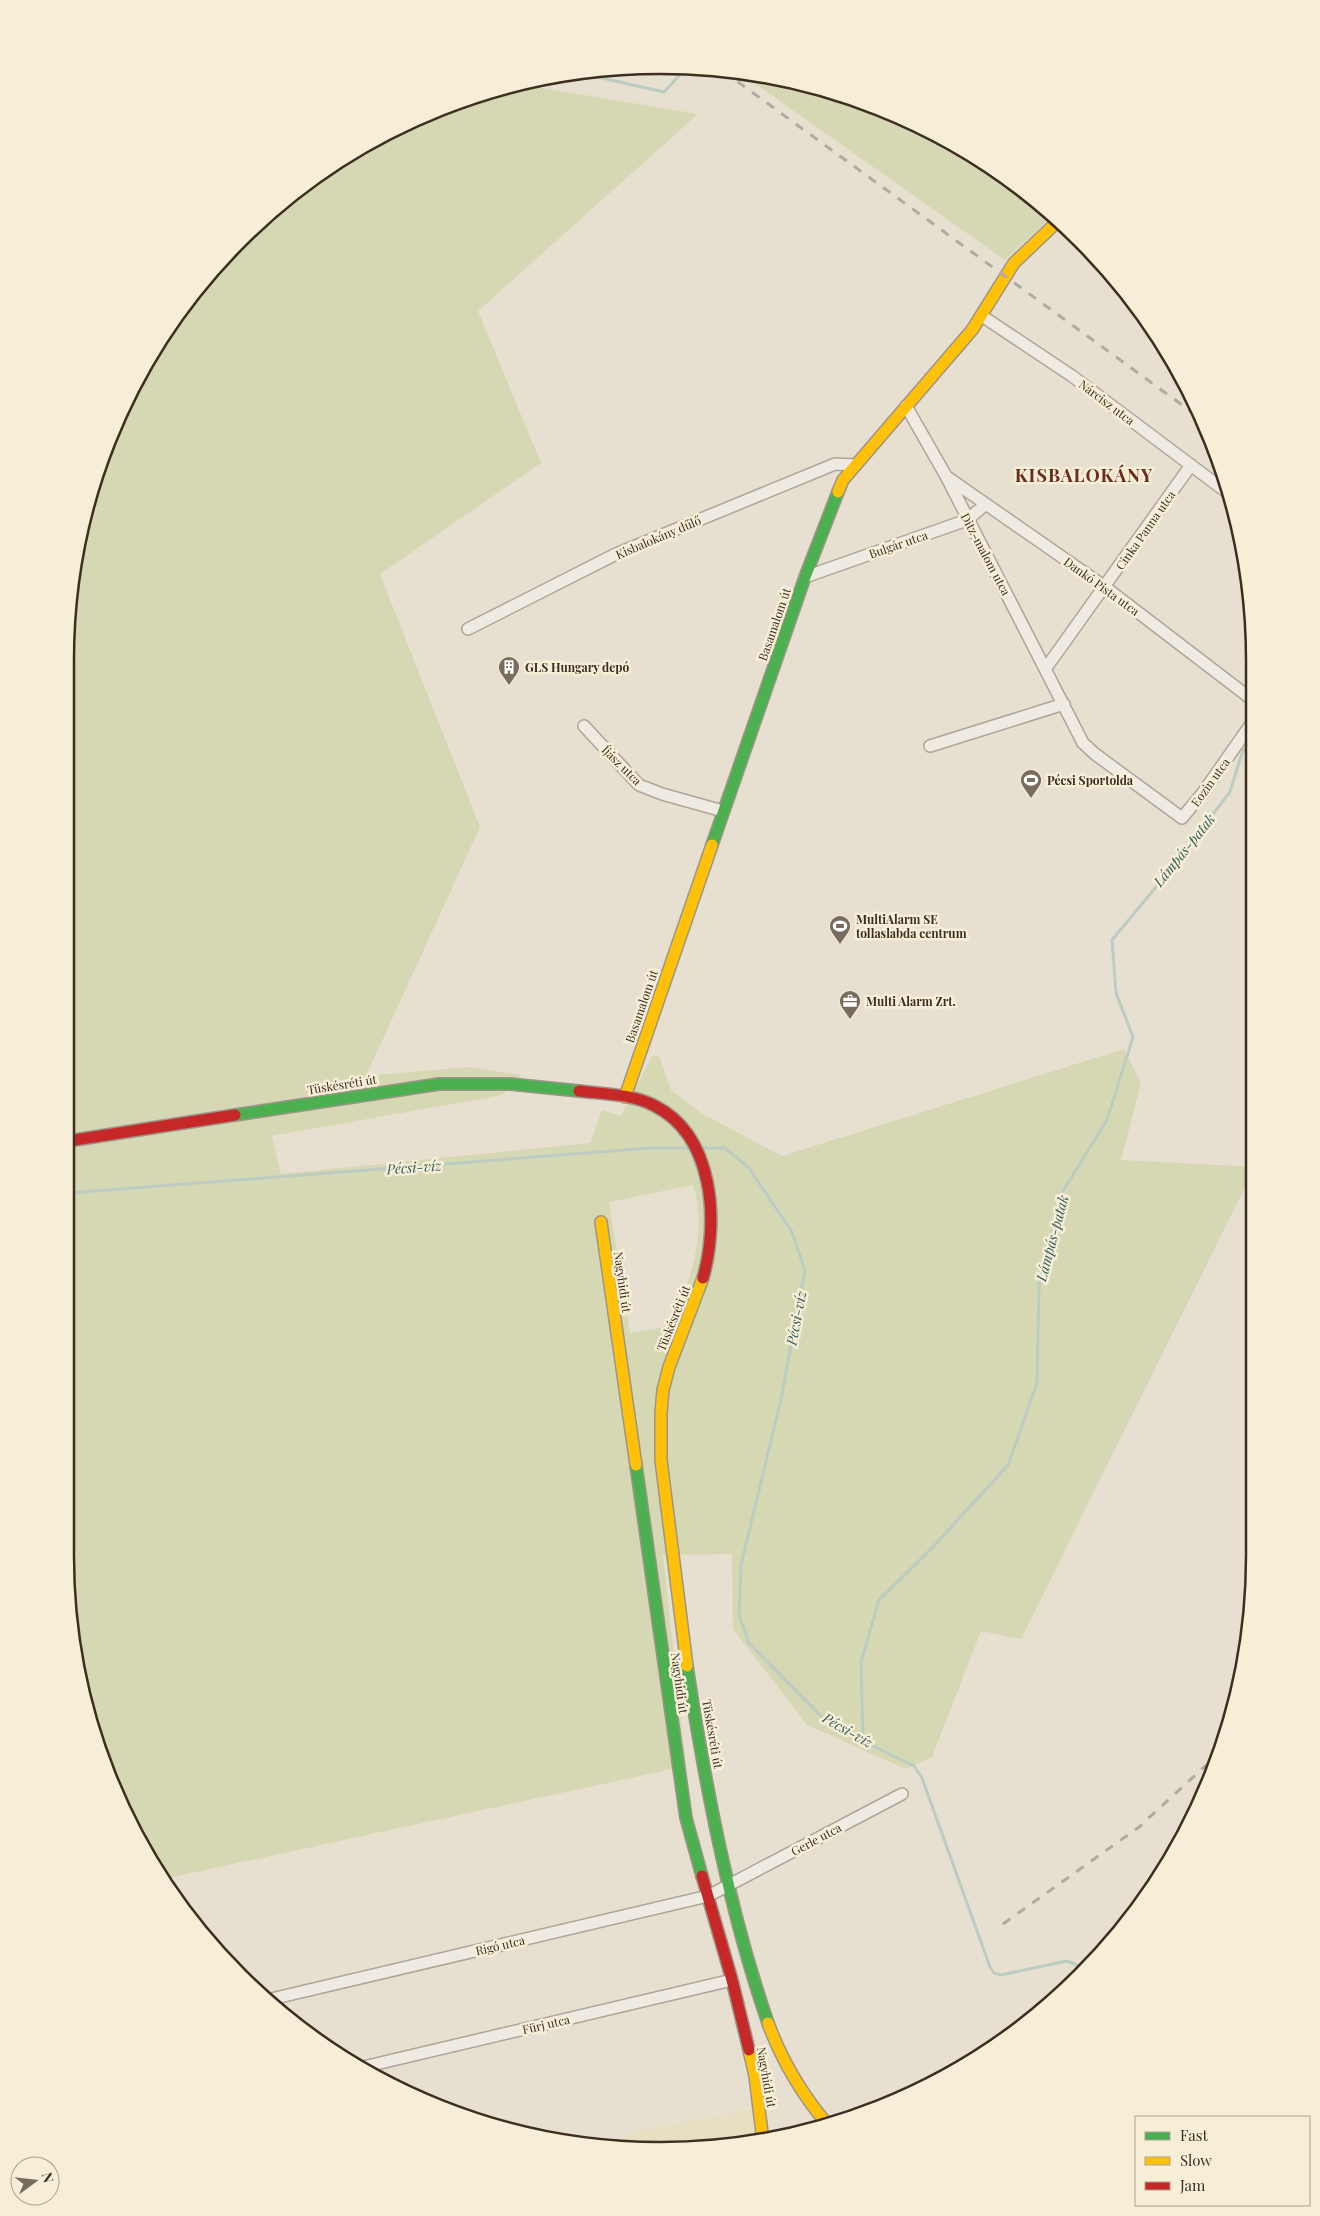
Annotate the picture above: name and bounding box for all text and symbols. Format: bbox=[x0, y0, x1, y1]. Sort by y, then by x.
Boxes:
street label: Nárcisz utca bbox=[1076, 376, 1138, 428]
district label: KISBALOKÁNY bbox=[1015, 463, 1153, 487]
street label: Cinka Panna utca bbox=[1112, 487, 1178, 573]
street label: Ditz-malom utca bbox=[958, 510, 1014, 598]
street label: Kisbalokány dűlő bbox=[613, 512, 704, 562]
street label: Bulgár utca bbox=[866, 526, 930, 562]
street label: Dankó Pista utca bbox=[1061, 553, 1143, 619]
street label: Basamalom út bbox=[754, 585, 794, 663]
building icon: GLS Hungary depó bbox=[497, 655, 521, 686]
place label: GLS Hungary depó bbox=[525, 659, 629, 675]
street label: Íjász utca bbox=[599, 742, 645, 788]
street label: Eozin utca bbox=[1187, 755, 1233, 809]
sports icon: Pécsi Sportolda bbox=[1019, 768, 1043, 799]
place label: Pécsi Sportolda bbox=[1047, 772, 1134, 788]
water label: Lámpás-patak bbox=[1148, 810, 1219, 891]
place label: MultiAlarm SE tollaslabda centrum bbox=[855, 911, 967, 941]
sports icon: MultiAlarm SE tollaslabda centrum bbox=[828, 914, 852, 945]
street label: Basamalom út bbox=[621, 967, 661, 1045]
office icon: Multi Alarm Zrt. bbox=[838, 989, 862, 1020]
place label: Multi Alarm Zrt. bbox=[866, 993, 956, 1009]
street label: Tüskésréti út bbox=[306, 1071, 378, 1097]
water label: Pécsi-víz bbox=[385, 1156, 443, 1178]
water label: Lámpás-patak bbox=[1031, 1193, 1073, 1284]
street label: Nagyhidi út bbox=[611, 1250, 635, 1314]
street label: Tüskésréti út bbox=[653, 1282, 694, 1353]
water label: Pécsi-víz bbox=[781, 1289, 811, 1348]
street label: Nagyhidi út bbox=[668, 1651, 692, 1715]
street label: Tüskésréti út bbox=[699, 1698, 727, 1770]
water label: Pécsi-víz bbox=[819, 1708, 877, 1752]
street label: Gerle utca bbox=[788, 1819, 844, 1859]
street label: Rigó utca bbox=[474, 1932, 526, 1958]
street label: Fürj utca bbox=[521, 2011, 571, 2037]
street label: Nagyhidi út bbox=[754, 2045, 780, 2109]
legend bbox=[1135, 2116, 1310, 2206]
text: Fast bbox=[1180, 2125, 1209, 2145]
text: Slow bbox=[1180, 2150, 1212, 2170]
north arrow bbox=[10, 2156, 60, 2206]
text: N bbox=[38, 2170, 59, 2185]
text: Jam bbox=[1179, 2175, 1206, 2195]

